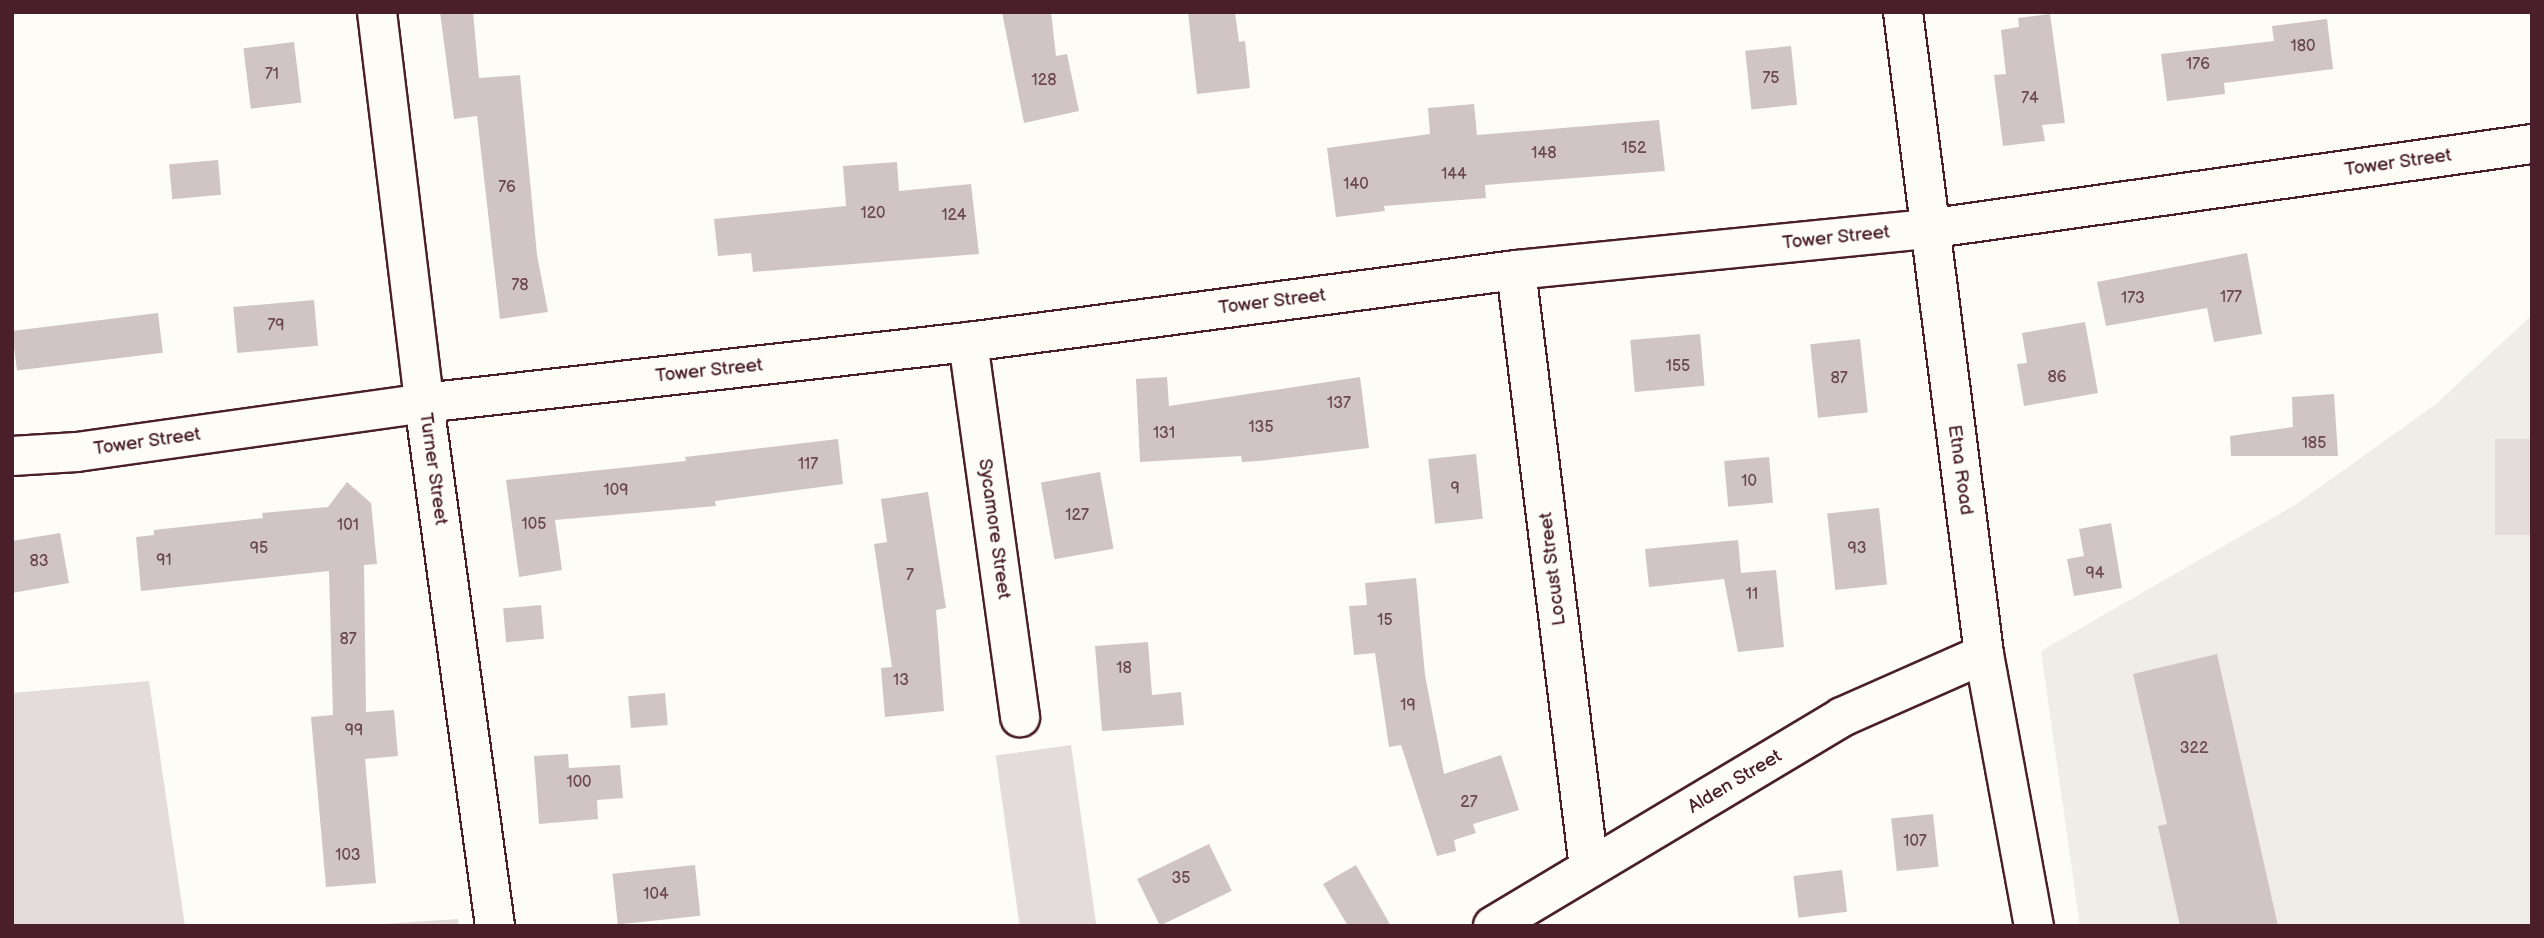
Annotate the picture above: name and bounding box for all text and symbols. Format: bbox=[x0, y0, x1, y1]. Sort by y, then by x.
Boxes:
house number: 180 bbox=[2291, 37, 2315, 57]
house number: 176 bbox=[2186, 55, 2210, 75]
house number: 71 bbox=[265, 65, 279, 85]
house number: 75 bbox=[1762, 69, 1780, 89]
house number: 128 bbox=[1032, 71, 1056, 91]
house number: 74 bbox=[2021, 89, 2039, 109]
house number: 152 bbox=[1622, 139, 1646, 159]
house number: 148 bbox=[1531, 144, 1557, 164]
street label: Tower Street bbox=[2343, 144, 2453, 182]
house number: 144 bbox=[1441, 165, 1467, 185]
house number: 140 bbox=[1343, 175, 1369, 195]
house number: 76 bbox=[498, 178, 516, 198]
house number: 120 bbox=[860, 204, 886, 224]
house number: 124 bbox=[941, 206, 967, 226]
street label: Tower Street bbox=[1781, 221, 1891, 255]
house number: 78 bbox=[511, 276, 529, 296]
street label: Tower Street bbox=[1217, 284, 1327, 320]
house number: 177 bbox=[2220, 288, 2242, 308]
house number: 173 bbox=[2121, 289, 2145, 309]
house number: 79 bbox=[267, 316, 285, 336]
street label: Tower Street bbox=[654, 354, 764, 388]
house number: 155 bbox=[1666, 357, 1690, 377]
house number: 86 bbox=[2047, 368, 2067, 388]
house number: 87 bbox=[1830, 369, 1848, 389]
house number: 137 bbox=[1327, 394, 1351, 414]
street label: Turner Street bbox=[414, 411, 452, 527]
house number: 135 bbox=[1248, 418, 1274, 438]
street label: Tower Street bbox=[92, 423, 202, 461]
street label: Etna Road bbox=[1942, 423, 1978, 517]
house number: 131 bbox=[1153, 424, 1175, 444]
house number: 185 bbox=[2302, 434, 2326, 454]
house number: 117 bbox=[798, 455, 818, 475]
street label: Sycamore Street bbox=[973, 457, 1015, 601]
house number: 10 bbox=[1741, 472, 1757, 492]
house number: 9 bbox=[1450, 479, 1460, 499]
house number: 109 bbox=[604, 481, 628, 501]
house number: 127 bbox=[1065, 506, 1089, 526]
street label: Locust Street bbox=[1535, 511, 1571, 627]
house number: 105 bbox=[522, 515, 546, 535]
house number: 101 bbox=[337, 516, 359, 536]
house number: 95 bbox=[250, 539, 268, 559]
house number: 93 bbox=[1847, 539, 1867, 559]
house number: 91 bbox=[156, 551, 172, 571]
house number: 83 bbox=[29, 552, 49, 572]
house number: 94 bbox=[2085, 564, 2105, 584]
house number: 7 bbox=[906, 566, 914, 586]
house number: 11 bbox=[1746, 585, 1758, 605]
house number: 15 bbox=[1377, 611, 1393, 631]
house number: 87 bbox=[339, 630, 357, 650]
house number: 18 bbox=[1116, 659, 1132, 679]
house number: 13 bbox=[893, 671, 909, 691]
house number: 19 bbox=[1400, 696, 1416, 716]
house number: 99 bbox=[345, 721, 363, 741]
house number: 322 bbox=[2180, 739, 2208, 759]
street label: Alden Street bbox=[1684, 745, 1786, 819]
house number: 100 bbox=[566, 773, 592, 793]
house number: 27 bbox=[1460, 793, 1478, 813]
house number: 107 bbox=[1903, 832, 1927, 852]
house number: 103 bbox=[335, 846, 361, 866]
house number: 35 bbox=[1171, 869, 1191, 889]
house number: 104 bbox=[643, 885, 669, 905]

